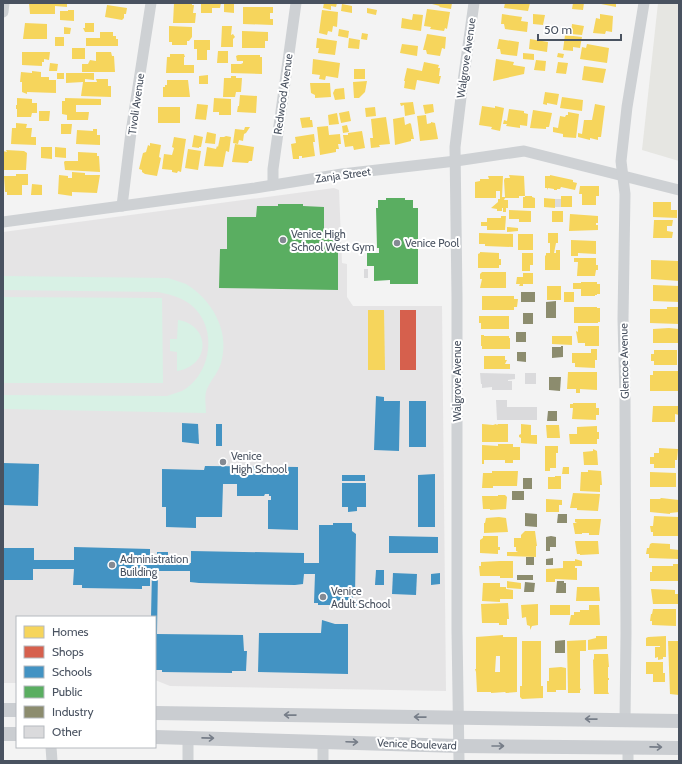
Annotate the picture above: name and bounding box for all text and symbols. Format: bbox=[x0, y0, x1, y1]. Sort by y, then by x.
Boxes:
scale bar bbox=[538, 16, 621, 42]
street label: Walgrove Avenue bbox=[453, 17, 479, 99]
text: 50 m bbox=[544, 22, 572, 37]
street label: Redwood Avenue bbox=[270, 52, 296, 135]
street label: Tivoli Avenue bbox=[125, 72, 147, 136]
street label: Zanja Street bbox=[314, 164, 372, 186]
place label: Venice High School West Gym bbox=[291, 227, 375, 254]
marker: Venice High School West Gym bbox=[278, 235, 288, 245]
place label: Venice Pool bbox=[405, 236, 459, 250]
marker: Venice Pool bbox=[392, 238, 402, 248]
street label: Glencoe Avenue bbox=[616, 323, 632, 399]
street label: Walgrove Avenue bbox=[450, 340, 464, 421]
place label: Venice High School bbox=[231, 449, 287, 476]
marker: Venice High School bbox=[218, 457, 228, 467]
place label: Administration Building bbox=[120, 552, 188, 579]
marker: Administration Building bbox=[107, 560, 117, 570]
place label: Venice Adult School bbox=[331, 584, 391, 611]
marker: Venice Adult School bbox=[318, 592, 328, 602]
legend bbox=[16, 616, 156, 748]
text: Homes bbox=[52, 624, 89, 639]
text: Shops bbox=[52, 644, 84, 659]
text: Schools bbox=[52, 664, 92, 679]
text: Public bbox=[52, 684, 83, 699]
text: Industry bbox=[52, 704, 93, 719]
one-way arrow bbox=[284, 711, 297, 719]
one-way arrow bbox=[414, 713, 427, 721]
one-way arrow bbox=[585, 716, 598, 723]
text: Other bbox=[52, 724, 82, 739]
one-way arrow bbox=[201, 735, 214, 742]
street label: Venice Boulevard bbox=[377, 736, 457, 752]
one-way arrow bbox=[345, 738, 358, 746]
one-way arrow bbox=[491, 742, 504, 750]
one-way arrow bbox=[649, 743, 662, 751]

